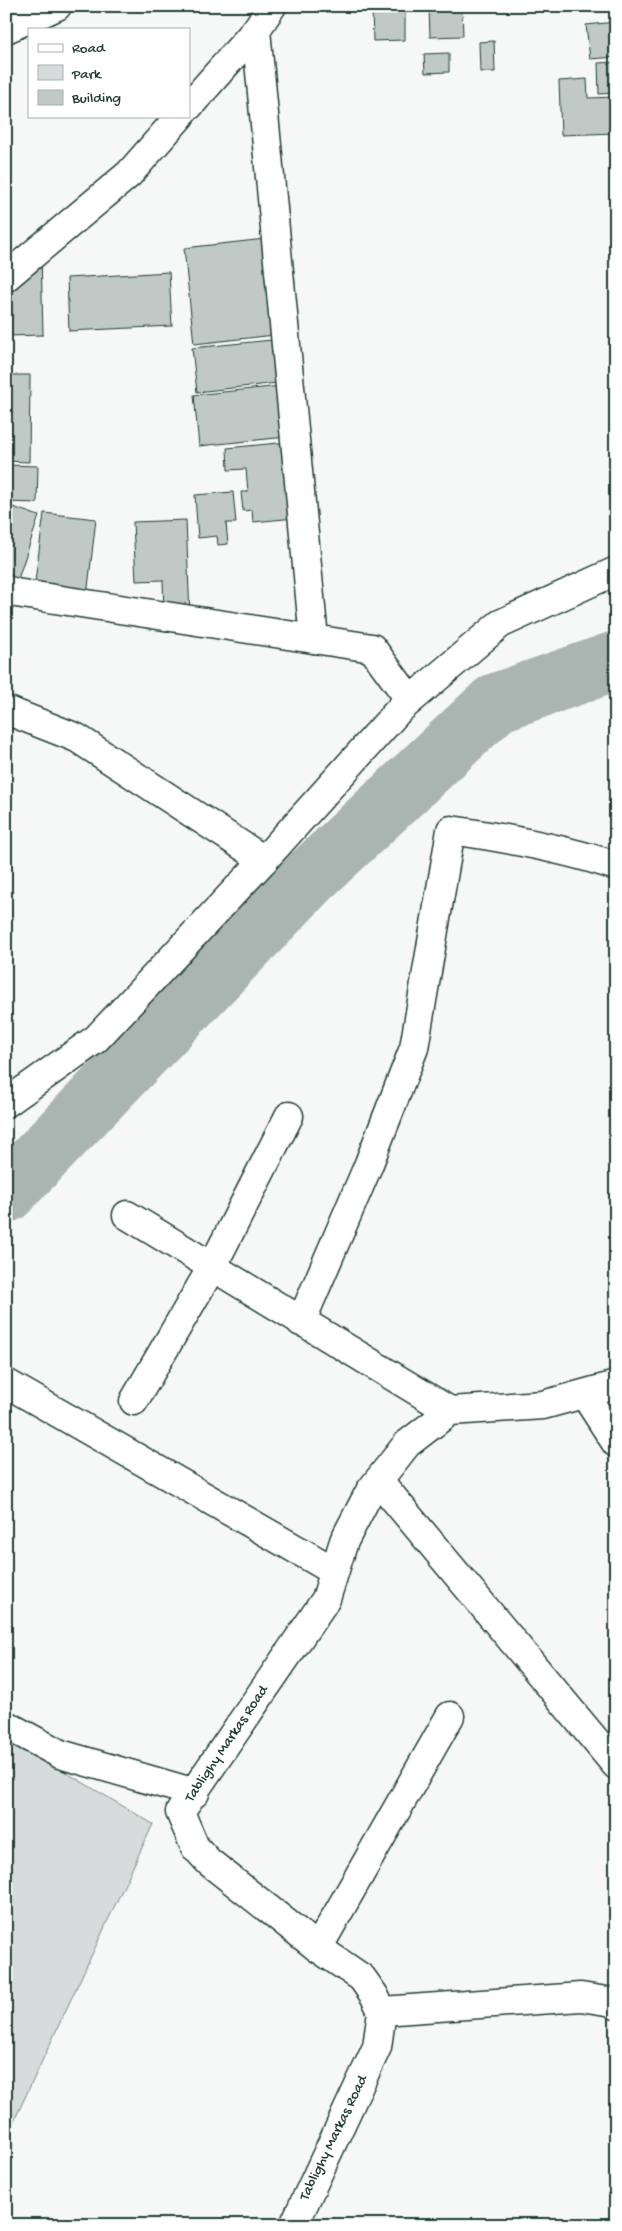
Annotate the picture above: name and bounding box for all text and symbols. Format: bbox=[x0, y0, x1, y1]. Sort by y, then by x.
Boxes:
legend bbox=[28, 28, 190, 118]
text: Road bbox=[72, 40, 106, 58]
text: Park bbox=[71, 66, 102, 84]
text: Building bbox=[71, 90, 121, 108]
street label: Tablighy Markas Road bbox=[181, 1681, 273, 1807]
street label: Tablighy Markas Road bbox=[295, 2071, 373, 2204]

